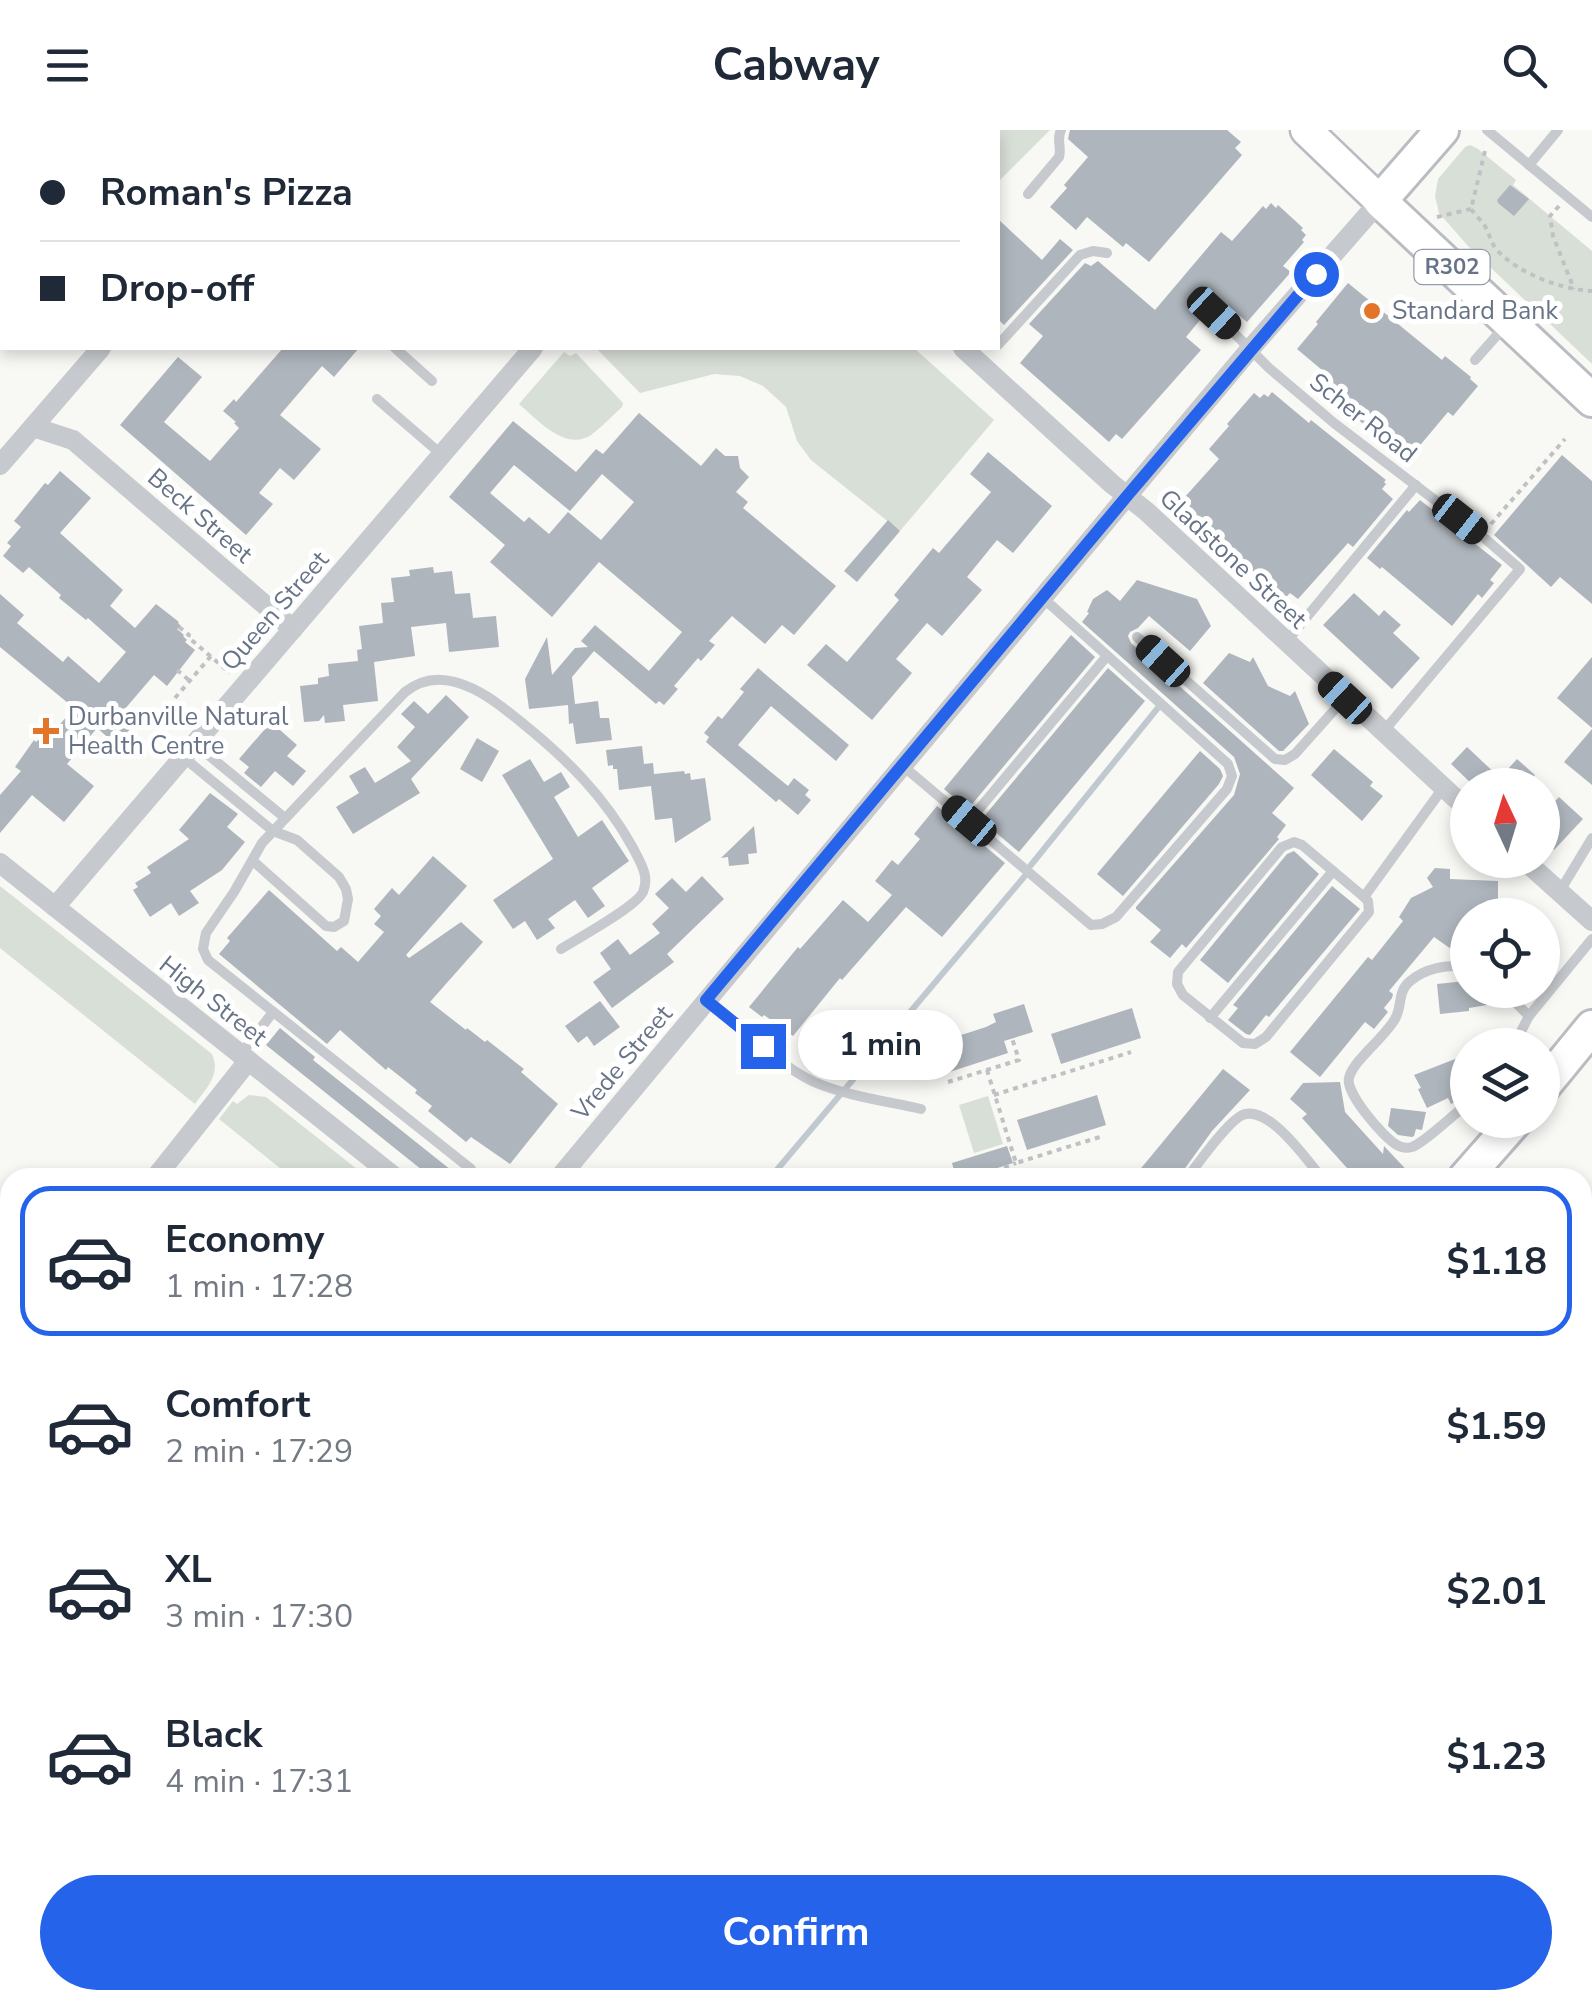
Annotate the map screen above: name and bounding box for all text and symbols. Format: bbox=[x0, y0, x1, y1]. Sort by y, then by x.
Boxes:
text: Cabway bbox=[713, 35, 879, 96]
icon: menu bbox=[40, 38, 95, 93]
icon: search bbox=[1497, 38, 1552, 93]
text: Roman's Pizza bbox=[100, 167, 353, 218]
road number: R302 bbox=[1414, 250, 1490, 284]
route start bbox=[1294, 252, 1339, 297]
text: Drop-off bbox=[100, 263, 254, 314]
car bbox=[1182, 282, 1246, 344]
place label: Standard Bank bbox=[1392, 294, 1558, 328]
marker: Standard Bank bbox=[1361, 300, 1383, 322]
street label: Scher Road bbox=[1302, 365, 1424, 471]
street label: Beck Street bbox=[140, 461, 260, 571]
street label: Gladstone Street bbox=[1152, 482, 1314, 636]
car bbox=[1427, 489, 1493, 549]
street label: Queen Street bbox=[213, 544, 337, 678]
car bbox=[1131, 630, 1195, 692]
car bbox=[1313, 667, 1377, 729]
place label: Durbanville Natural Health Centre bbox=[68, 700, 289, 763]
marker: Durbanville Natural Health Centre bbox=[33, 718, 59, 744]
north arrow bbox=[1450, 768, 1560, 878]
map controls bbox=[1450, 768, 1560, 1138]
car bbox=[936, 790, 1002, 852]
button: locate bbox=[1450, 898, 1560, 1008]
street label: High Street bbox=[152, 948, 274, 1054]
street label: Vrede Street bbox=[563, 998, 680, 1128]
callout: 1 min bbox=[798, 1011, 963, 1081]
text: 1 min bbox=[839, 1023, 922, 1066]
route end bbox=[741, 1024, 786, 1069]
button: layers bbox=[1450, 1028, 1560, 1138]
text: Economy bbox=[165, 1214, 324, 1265]
icon: car bbox=[45, 1216, 135, 1306]
text: $1.18 bbox=[1446, 1236, 1547, 1287]
text: 1 min · 17:28 bbox=[165, 1265, 353, 1308]
text: Comfort bbox=[165, 1379, 310, 1430]
icon: car bbox=[45, 1381, 135, 1471]
text: $1.59 bbox=[1446, 1401, 1547, 1452]
text: 2 min · 17:29 bbox=[165, 1430, 353, 1473]
text: XL bbox=[165, 1544, 212, 1595]
icon: car bbox=[45, 1546, 135, 1636]
text: $2.01 bbox=[1446, 1566, 1547, 1617]
text: 3 min · 17:30 bbox=[165, 1595, 353, 1638]
text: Black bbox=[165, 1709, 262, 1760]
icon: car bbox=[45, 1711, 135, 1801]
text: $1.23 bbox=[1446, 1731, 1547, 1782]
text: 4 min · 17:31 bbox=[165, 1760, 353, 1803]
button: Confirm bbox=[40, 1875, 1552, 1990]

